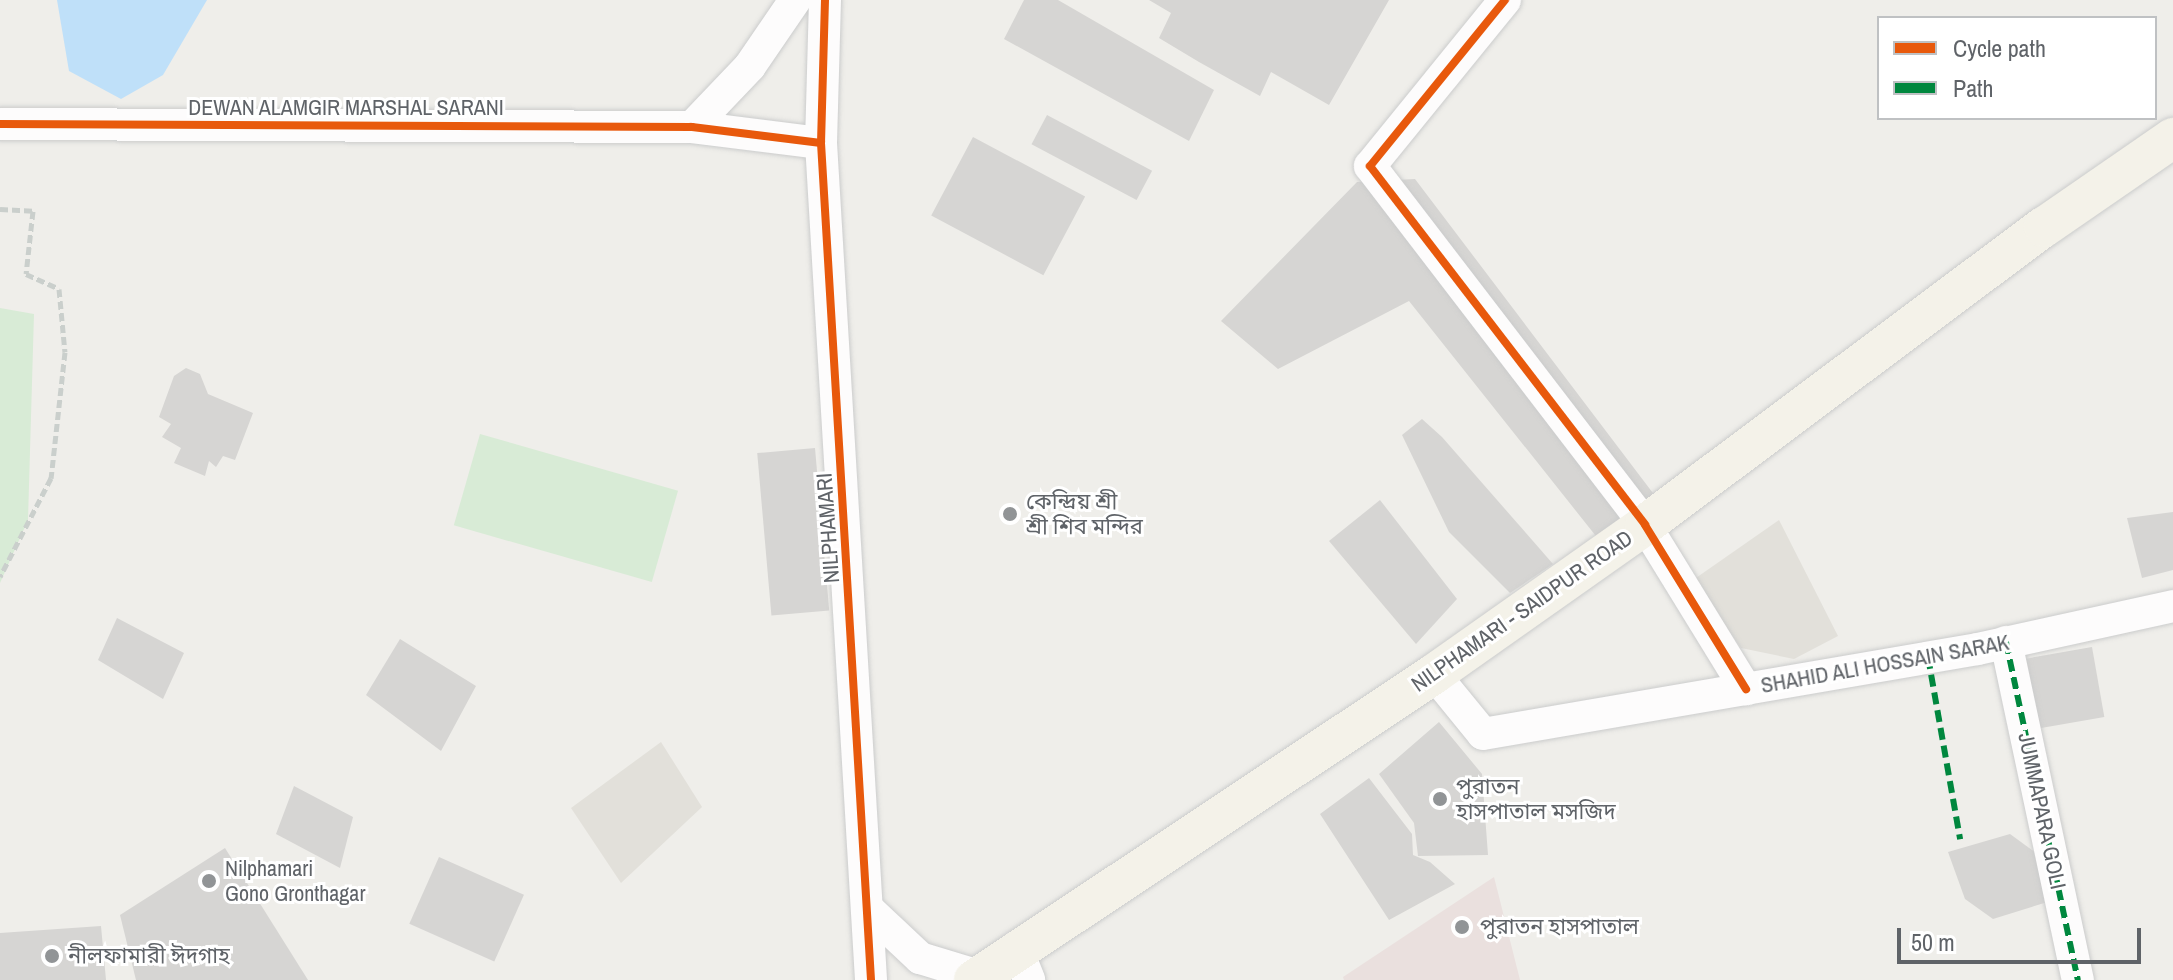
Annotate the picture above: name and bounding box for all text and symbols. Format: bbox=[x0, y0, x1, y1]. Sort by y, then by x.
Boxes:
legend bbox=[1877, 16, 2157, 120]
text: Cycle path bbox=[1953, 32, 2046, 64]
text: Path bbox=[1953, 72, 1994, 104]
street label: DEWAN ALAMGIR MARSHAL SARANI bbox=[187, 95, 505, 121]
street label: NILPHAMARI bbox=[811, 472, 845, 584]
place label: কেন্দ্রিয় শ্রী শ্রী শিব মন্দির bbox=[1026, 488, 1143, 540]
marker: কেন্দ্রিয় শ্রী শ্রী শিব মন্দির bbox=[1001, 505, 1019, 523]
street label: NILPHAMARI - SAIDPUR ROAD bbox=[1406, 525, 1638, 697]
street label: SHAHID ALI HOSSAIN SARAK bbox=[1758, 629, 2012, 699]
street label: JUMMAPARA GOLI bbox=[2012, 730, 2072, 892]
place label: পুরাতন হাসপাতাল মসজিদ bbox=[1456, 773, 1616, 824]
marker: পুরাতন হাসপাতাল মসজিদ bbox=[1431, 790, 1449, 808]
place label: Nilphamari Gono Gronthagar bbox=[225, 855, 365, 906]
marker: Nilphamari Gono Gronthagar bbox=[200, 872, 218, 890]
scale bar bbox=[1901, 912, 2145, 962]
place label: পুরাতন হাসপাতাল bbox=[1480, 914, 1639, 940]
marker: পুরাতন হাসপাতাল bbox=[1451, 916, 1473, 938]
text: 50 m bbox=[1911, 926, 1955, 958]
place label: নীলফামারী ঈদগাহ bbox=[68, 943, 230, 969]
marker: নীলফামারী ঈদগাহ bbox=[43, 947, 61, 965]

